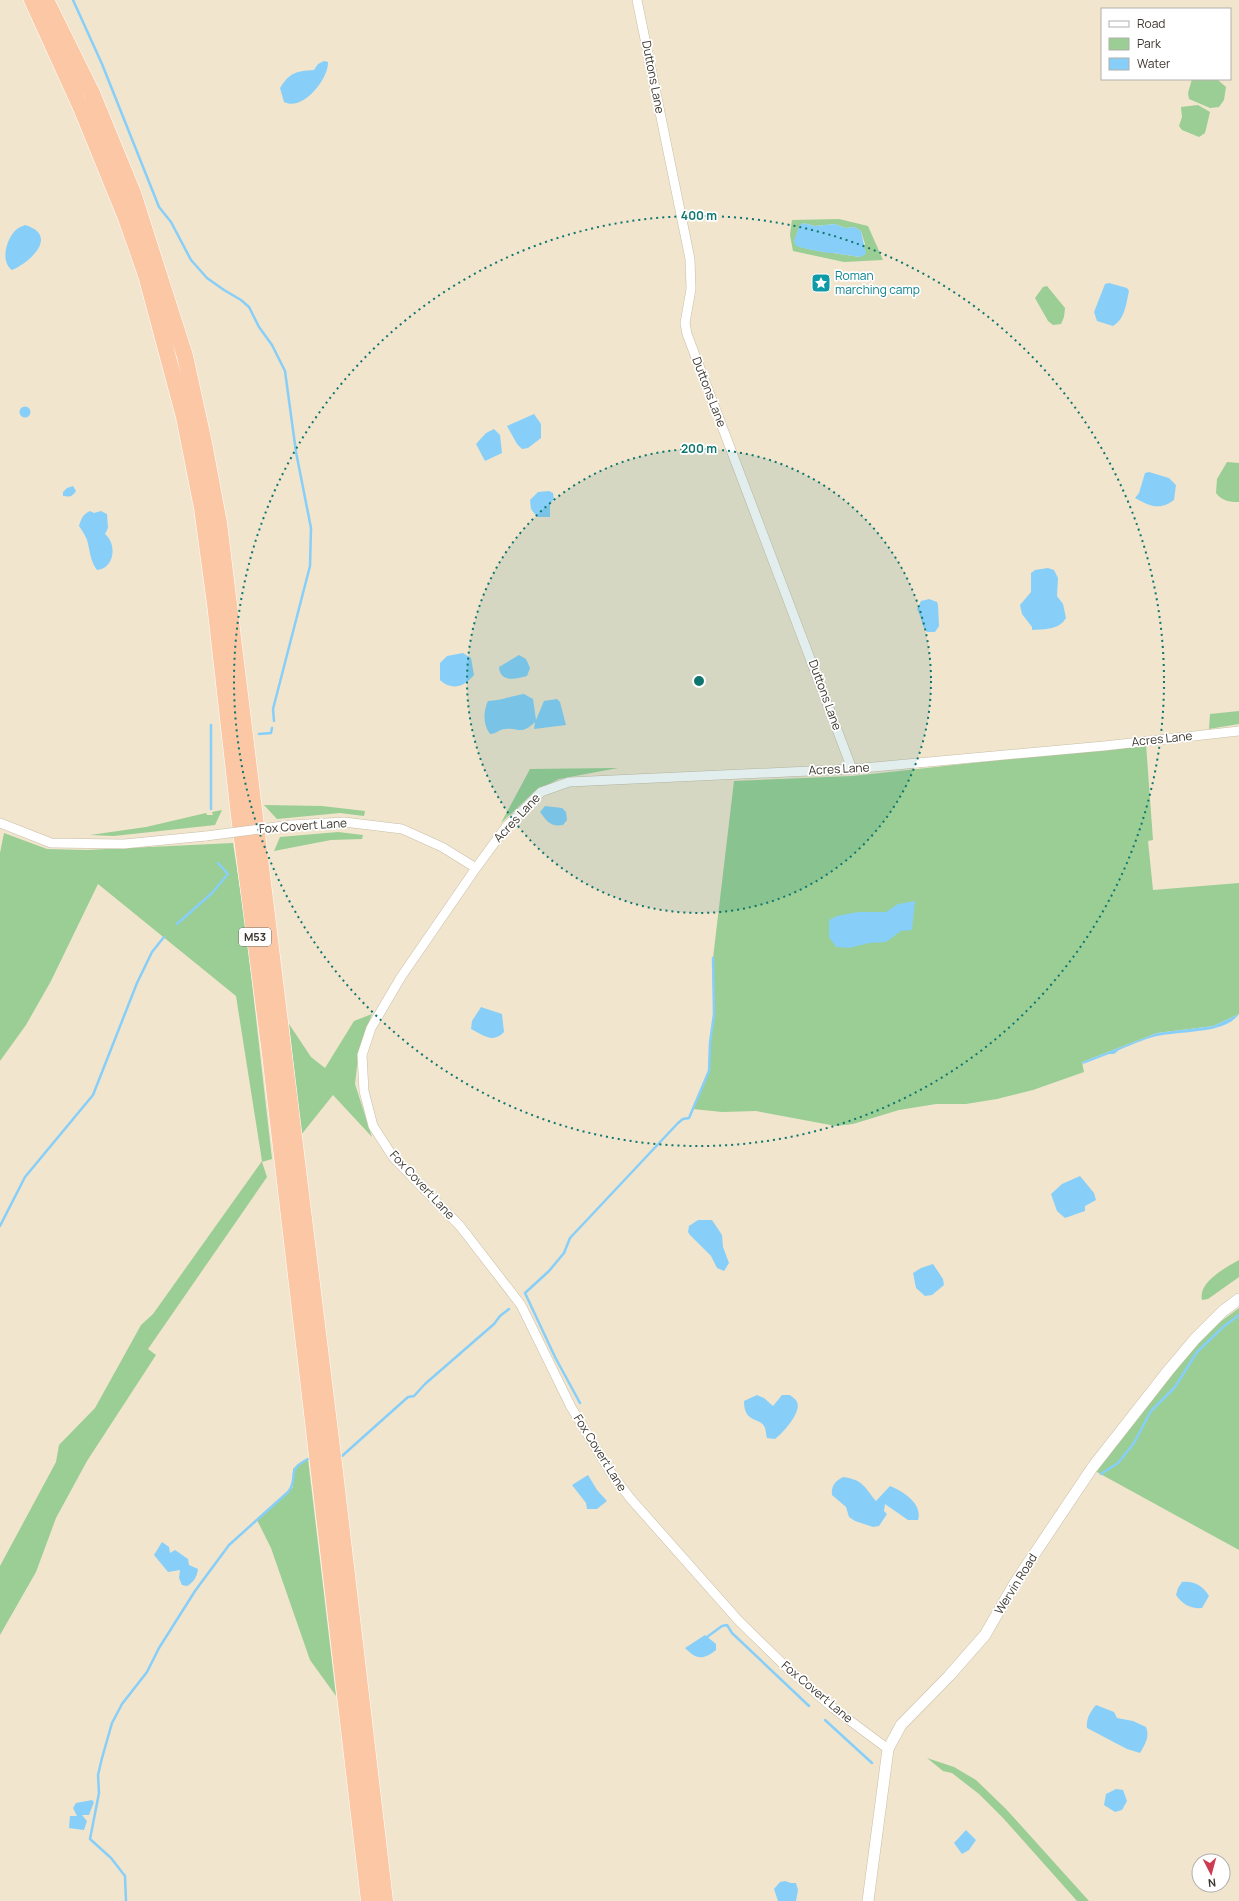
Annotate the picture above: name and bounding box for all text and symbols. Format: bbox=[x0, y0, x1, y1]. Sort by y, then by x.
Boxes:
legend bbox=[1101, 8, 1231, 80]
text: Road bbox=[1137, 15, 1165, 32]
text: Park bbox=[1137, 35, 1162, 52]
street label: Duttons Lane bbox=[638, 39, 669, 115]
text: Water bbox=[1137, 55, 1171, 72]
text: 400 m bbox=[681, 207, 717, 224]
place label: Roman marching camp bbox=[835, 267, 920, 298]
place icon: Roman marching camp bbox=[810, 272, 832, 294]
street label: Duttons Lane bbox=[688, 354, 731, 429]
text: 200 m bbox=[681, 440, 717, 457]
street label: Duttons Lane bbox=[805, 657, 846, 732]
centre of rings bbox=[692, 674, 706, 688]
street label: Acres Lane bbox=[1131, 727, 1193, 750]
street label: Acres Lane bbox=[808, 758, 870, 779]
street label: Acres Lane bbox=[490, 790, 544, 846]
street label: Fox Covert Lane bbox=[258, 814, 348, 837]
road number: M53 bbox=[239, 928, 271, 946]
street label: Fox Covert Lane bbox=[386, 1147, 459, 1223]
street label: Fox Covert Lane bbox=[570, 1411, 631, 1495]
street label: Wervin Road bbox=[990, 1550, 1041, 1617]
street label: Fox Covert Lane bbox=[778, 1657, 857, 1727]
north arrow bbox=[1191, 1853, 1231, 1893]
text: N bbox=[1207, 1876, 1217, 1891]

